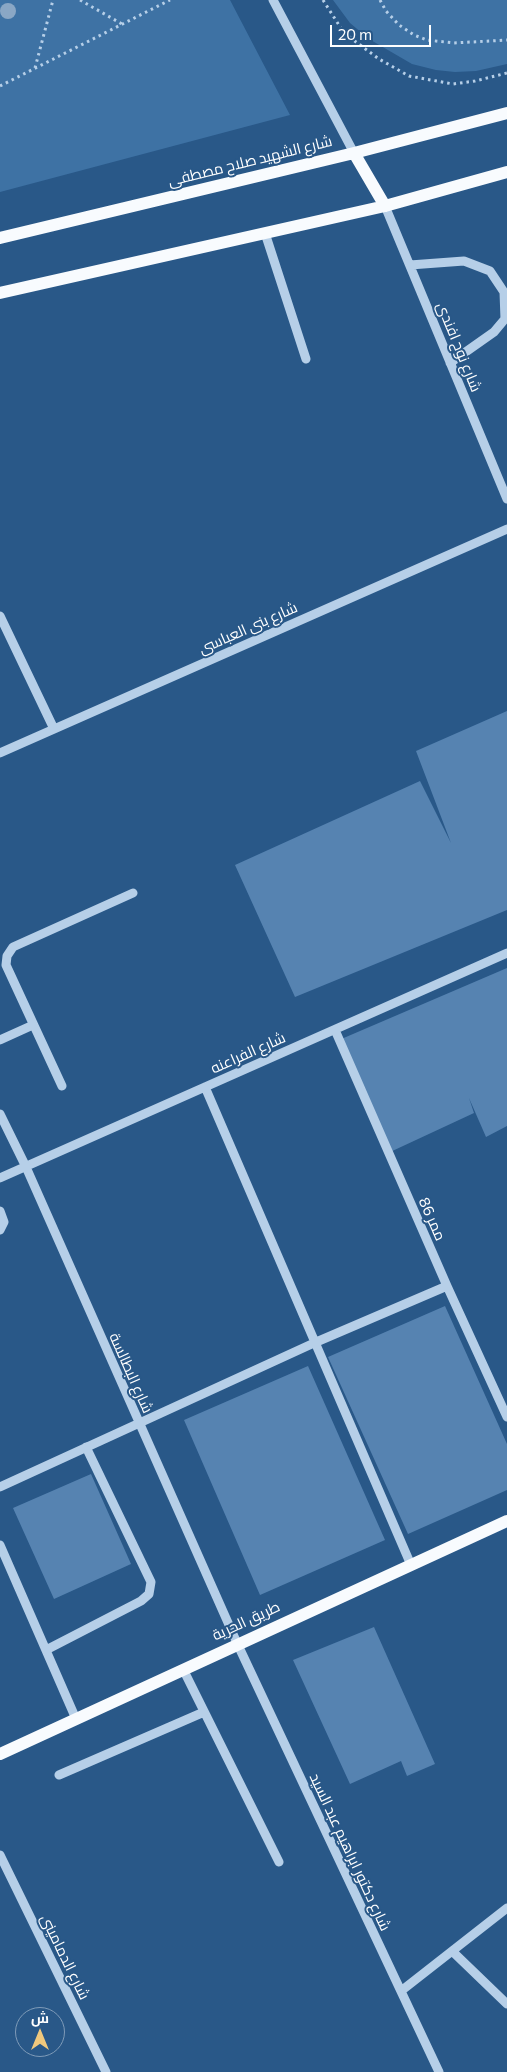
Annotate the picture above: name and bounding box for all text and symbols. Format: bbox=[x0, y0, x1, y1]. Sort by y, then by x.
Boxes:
scale bar bbox=[332, 15, 433, 47]
text: 20 m bbox=[338, 25, 372, 43]
street label: شارع الشهيد صلاح مصطفى bbox=[166, 132, 334, 190]
street label: شارع نوح افندى bbox=[433, 299, 485, 395]
street label: شارع بنى العباسى bbox=[196, 598, 300, 658]
street label: شارع الفراعنه bbox=[208, 1028, 288, 1078]
street label: ممر 86 bbox=[415, 1195, 449, 1243]
street label: شارع البطالسة bbox=[105, 1330, 157, 1416]
street label: طريق الحرية bbox=[209, 1597, 283, 1645]
street label: شارع دكتور ابراهيم عبد السيد bbox=[306, 1770, 394, 1934]
street label: شارع الدمامينى bbox=[37, 1911, 93, 2003]
north arrow bbox=[15, 2007, 65, 2057]
text: ش bbox=[31, 2009, 49, 2026]

